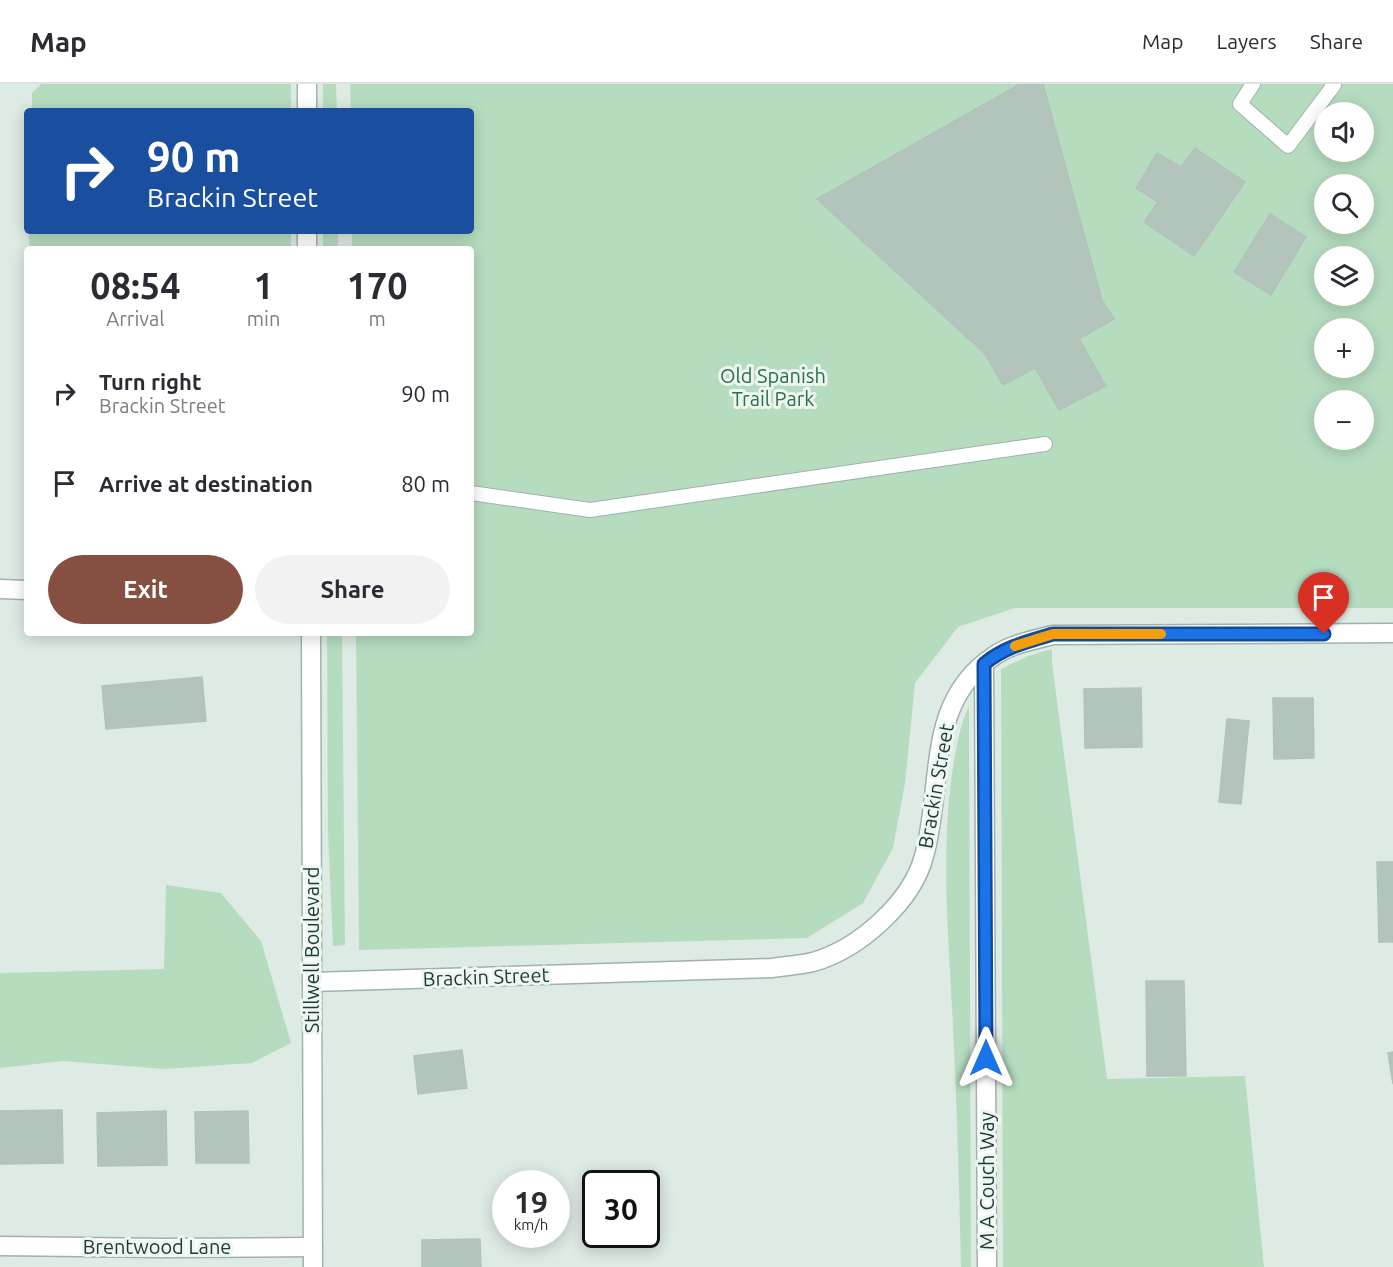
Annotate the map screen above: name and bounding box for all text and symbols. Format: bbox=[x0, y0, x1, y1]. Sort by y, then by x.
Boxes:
text: Map bbox=[30, 26, 87, 57]
text: Map bbox=[1142, 29, 1183, 53]
text: Layers bbox=[1216, 29, 1277, 53]
text: Share bbox=[1310, 29, 1363, 53]
map controls bbox=[1314, 102, 1374, 450]
button: sound bbox=[1314, 102, 1374, 162]
icon: right bbox=[48, 132, 126, 210]
text: 90 m bbox=[147, 133, 241, 180]
button: search bbox=[1314, 174, 1374, 234]
text: Brackin Street bbox=[147, 182, 318, 212]
button: layers bbox=[1314, 246, 1374, 306]
text: 08:54 bbox=[90, 265, 180, 306]
text: 1 bbox=[253, 265, 274, 306]
text: 170 bbox=[347, 265, 408, 306]
text: Arrival bbox=[106, 307, 165, 330]
text: min bbox=[247, 307, 280, 330]
text: m bbox=[369, 307, 386, 330]
button: + bbox=[1314, 318, 1374, 378]
park label: Old Spanish Trail Park bbox=[720, 364, 826, 410]
text: Turn right bbox=[99, 369, 201, 394]
icon: right bbox=[48, 377, 81, 410]
text: 90 m bbox=[401, 381, 450, 406]
button: − bbox=[1314, 390, 1374, 450]
text: Brackin Street bbox=[99, 394, 226, 417]
icon: arrive bbox=[48, 467, 81, 500]
text: Arrive at destination bbox=[99, 471, 313, 496]
text: 80 m bbox=[401, 471, 450, 496]
button: Exit bbox=[48, 555, 243, 624]
button: Share bbox=[255, 555, 450, 624]
pin bbox=[1298, 572, 1349, 634]
icon: arrive bbox=[1307, 581, 1340, 614]
street label: Brackin Street bbox=[913, 721, 958, 850]
street label: Stillwell Boulevard bbox=[300, 867, 323, 1033]
street label: Brackin Street bbox=[422, 963, 550, 990]
position arrow bbox=[954, 1026, 1018, 1090]
street label: M A Couch Way bbox=[975, 1112, 998, 1250]
speed limit sign: 30 bbox=[582, 1170, 660, 1248]
text: 19 bbox=[514, 1185, 548, 1219]
text: km/h bbox=[514, 1216, 548, 1233]
street label: Brentwood Lane bbox=[83, 1235, 231, 1258]

